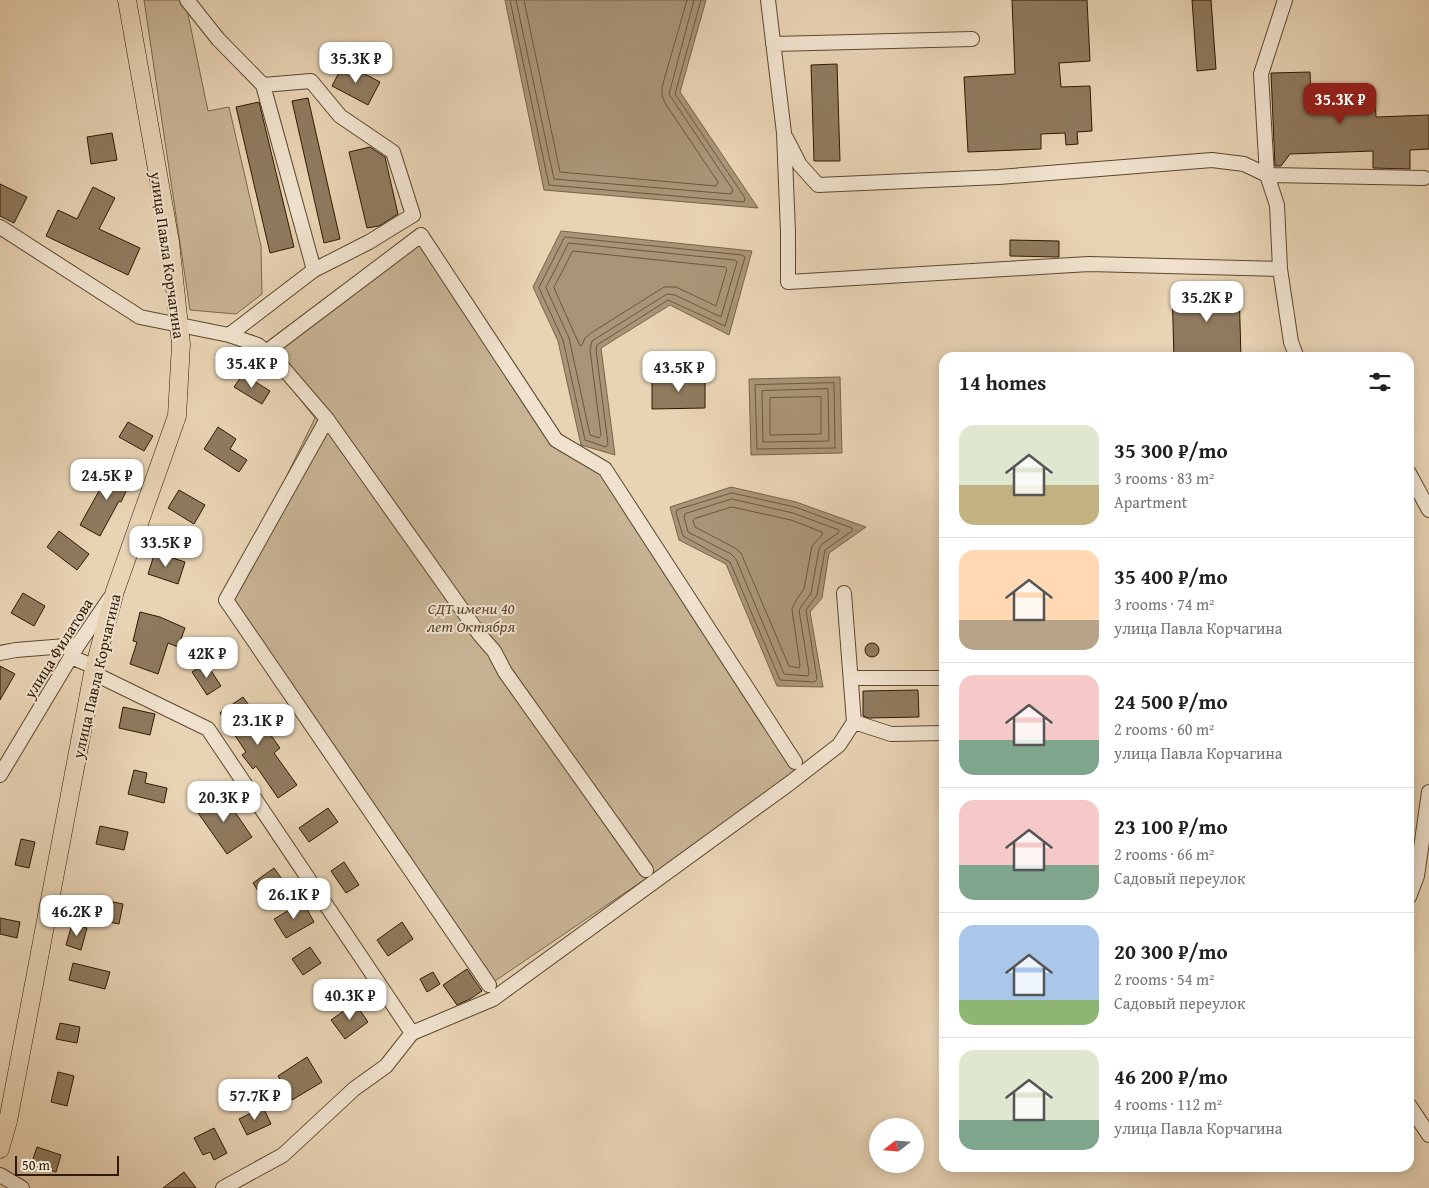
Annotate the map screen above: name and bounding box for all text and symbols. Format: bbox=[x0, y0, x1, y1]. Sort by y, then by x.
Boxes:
pin: 35.3K ₽ bbox=[310, 42, 402, 84]
text: 35.3K ₽ bbox=[330, 46, 382, 70]
pin: 35.3K ₽ bbox=[1294, 82, 1386, 125]
text: 35.3K ₽ bbox=[1314, 87, 1366, 111]
street label: улица Павла Корчагина bbox=[144, 169, 192, 340]
pin: 35.2K ₽ bbox=[1161, 280, 1253, 323]
text: 35.2K ₽ bbox=[1181, 285, 1233, 309]
pin: 35.4K ₽ bbox=[206, 346, 298, 389]
pin: 43.5K ₽ bbox=[633, 350, 725, 393]
text: 35.4K ₽ bbox=[226, 351, 278, 375]
text: 43.5K ₽ bbox=[653, 355, 705, 379]
text: 14 homes bbox=[959, 367, 1046, 398]
icon: filters bbox=[1366, 368, 1394, 396]
text: 35 300 ₽/mo bbox=[1114, 435, 1228, 466]
icon: home bbox=[999, 445, 1059, 505]
pin: 24.5K ₽ bbox=[61, 458, 153, 501]
text: 24.5K ₽ bbox=[81, 463, 133, 487]
text: 3 rooms · 83 m² bbox=[1114, 466, 1214, 490]
text: Apartment bbox=[1114, 490, 1187, 514]
pin: 33.5K ₽ bbox=[120, 526, 212, 568]
text: 33.5K ₽ bbox=[140, 530, 192, 554]
text: 35 400 ₽/mo bbox=[1114, 561, 1228, 592]
icon: home bbox=[999, 570, 1059, 630]
street label: улица Павла Корчагина bbox=[65, 591, 127, 762]
text: 3 rooms · 74 m² bbox=[1114, 592, 1214, 616]
street label: улица Филатова bbox=[17, 593, 99, 704]
park label: СДТ имени 40 лет Октября bbox=[427, 596, 515, 638]
text: улица Павла Корчагина bbox=[1114, 616, 1282, 640]
pin: 42K ₽ bbox=[172, 636, 242, 679]
text: 42K ₽ bbox=[188, 641, 226, 665]
text: 24 500 ₽/mo bbox=[1114, 686, 1228, 717]
icon: home bbox=[999, 695, 1059, 755]
pin: 23.1K ₽ bbox=[212, 704, 304, 746]
text: 23.1K ₽ bbox=[232, 708, 284, 732]
text: 2 rooms · 60 m² bbox=[1114, 717, 1214, 741]
text: улица Павла Корчагина bbox=[1114, 741, 1282, 765]
pin: 20.3K ₽ bbox=[178, 780, 270, 823]
text: 20.3K ₽ bbox=[198, 785, 250, 809]
text: 23 100 ₽/mo bbox=[1114, 811, 1228, 842]
icon: home bbox=[999, 820, 1059, 880]
text: 2 rooms · 66 m² bbox=[1114, 842, 1214, 866]
text: Садовый переулок bbox=[1114, 866, 1245, 890]
pin: 26.1K ₽ bbox=[248, 878, 340, 920]
text: 26.1K ₽ bbox=[268, 882, 320, 906]
pin: 46.2K ₽ bbox=[31, 894, 123, 937]
text: 46.2K ₽ bbox=[51, 899, 103, 923]
text: 20 300 ₽/mo bbox=[1114, 936, 1228, 967]
icon: home bbox=[999, 945, 1059, 1005]
text: 2 rooms · 54 m² bbox=[1114, 967, 1214, 991]
pin: 40.3K ₽ bbox=[304, 978, 396, 1021]
text: 40.3K ₽ bbox=[324, 983, 376, 1007]
text: Садовый переулок bbox=[1114, 991, 1245, 1015]
text: 46 200 ₽/mo bbox=[1114, 1061, 1228, 1092]
icon: home bbox=[999, 1070, 1059, 1130]
pin: 57.7K ₽ bbox=[209, 1078, 301, 1121]
text: 57.7K ₽ bbox=[229, 1083, 281, 1107]
text: 4 rooms · 112 m² bbox=[1114, 1092, 1222, 1116]
text: улица Павла Корчагина bbox=[1114, 1116, 1282, 1140]
north arrow bbox=[869, 1118, 924, 1172]
map controls bbox=[869, 1118, 924, 1173]
scale bar bbox=[15, 1153, 119, 1176]
text: 50 m bbox=[22, 1155, 50, 1175]

